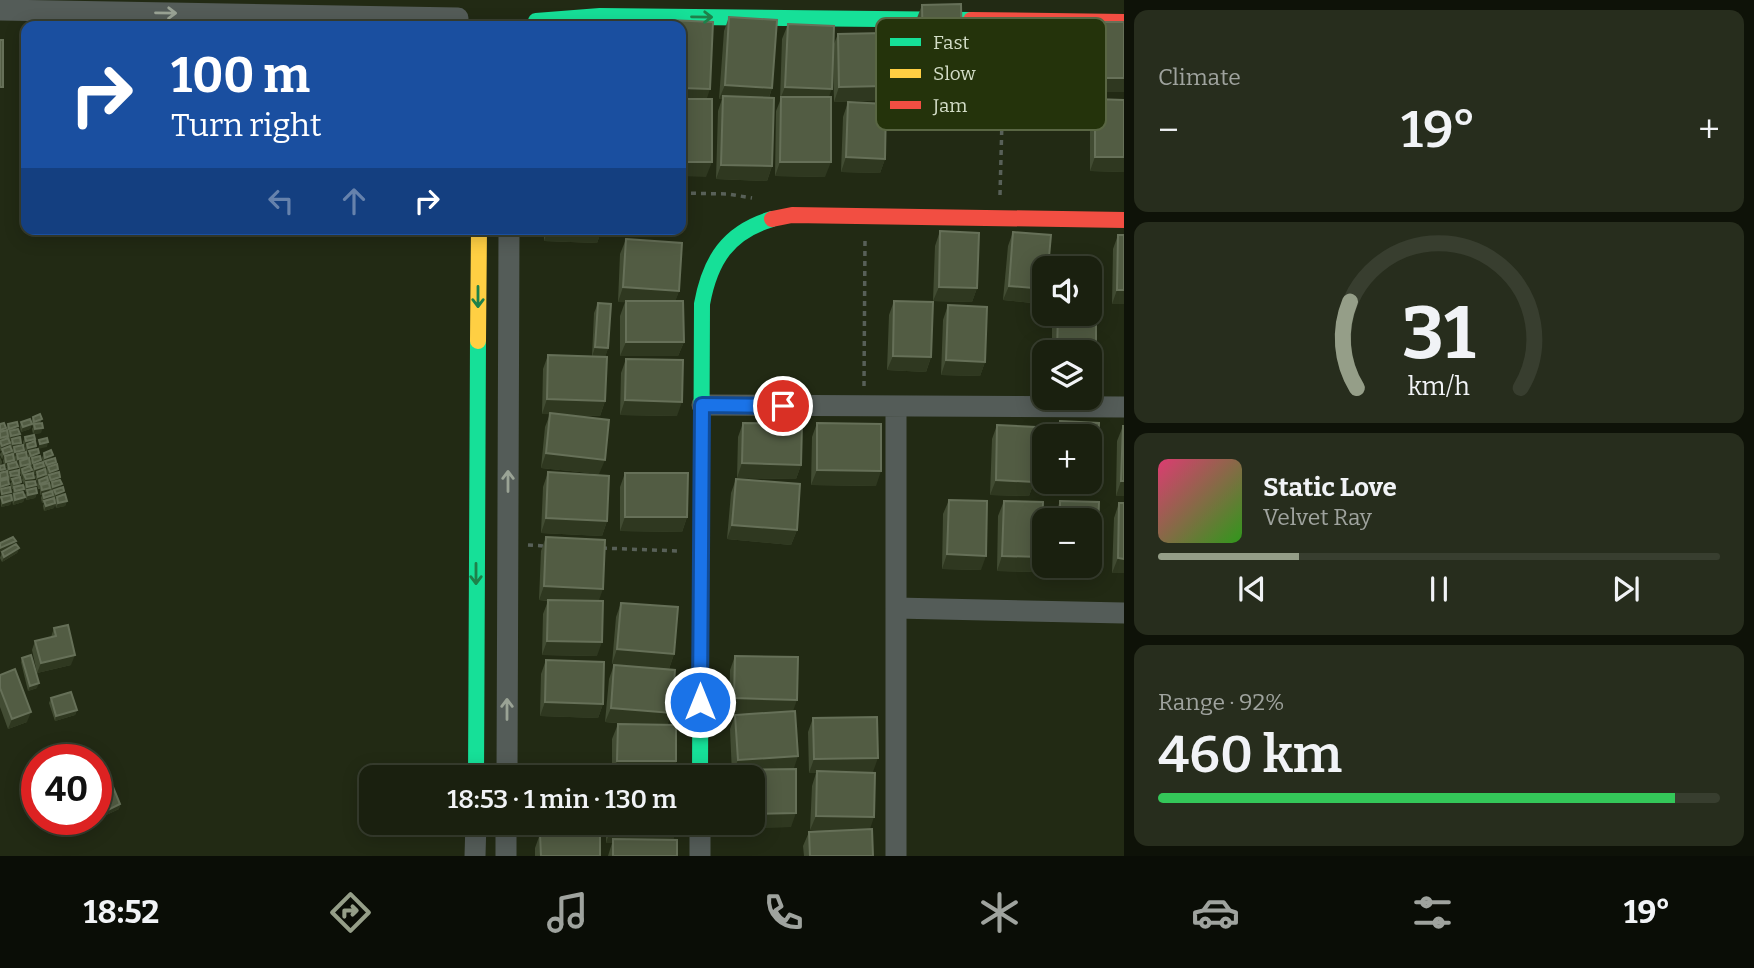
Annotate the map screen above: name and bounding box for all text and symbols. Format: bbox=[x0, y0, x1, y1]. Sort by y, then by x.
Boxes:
one-way arrow bbox=[154, 6, 177, 20]
one-way arrow bbox=[690, 10, 713, 24]
legend bbox=[876, 18, 1106, 130]
text: Fast bbox=[933, 31, 970, 54]
text: 100 m bbox=[171, 46, 310, 105]
icon: right bbox=[56, 49, 147, 140]
text: Slow bbox=[933, 62, 976, 85]
text: Climate bbox=[1158, 63, 1241, 91]
text: Jam bbox=[932, 94, 967, 117]
text: 19° bbox=[1401, 98, 1476, 161]
text: Turn right bbox=[171, 106, 322, 144]
text: − bbox=[1158, 107, 1179, 153]
text: + bbox=[1698, 107, 1720, 153]
icon: left bbox=[262, 182, 300, 220]
icon: ahead bbox=[335, 182, 373, 220]
icon: right bbox=[408, 182, 446, 220]
map controls bbox=[1032, 256, 1102, 578]
button: sound bbox=[1032, 256, 1102, 326]
one-way arrow bbox=[471, 286, 485, 309]
text: 31 bbox=[1402, 291, 1476, 378]
button: layers bbox=[1032, 340, 1102, 410]
text: km/h bbox=[1408, 372, 1470, 402]
pin bbox=[753, 376, 813, 436]
icon: arrive bbox=[764, 387, 802, 425]
button: + bbox=[1032, 424, 1102, 494]
one-way arrow bbox=[501, 470, 515, 493]
text: Static Love bbox=[1263, 472, 1397, 503]
text: Velvet Ray bbox=[1263, 503, 1372, 531]
button: − bbox=[1032, 508, 1102, 578]
one-way arrow bbox=[469, 562, 483, 585]
icon: previous bbox=[1233, 570, 1271, 608]
icon: pause bbox=[1420, 570, 1458, 608]
icon: next bbox=[1607, 570, 1645, 608]
position arrow bbox=[663, 665, 737, 739]
text: Range · 92% bbox=[1158, 688, 1285, 716]
one-way arrow bbox=[500, 698, 514, 721]
text: 460 km bbox=[1158, 723, 1342, 786]
speed limit sign: 40 bbox=[21, 744, 112, 835]
text: 18:53 · 1 min · 130 m bbox=[447, 784, 677, 815]
icon: directions bbox=[326, 888, 375, 937]
icon: music bbox=[543, 888, 592, 937]
icon: phone bbox=[759, 888, 808, 937]
icon: climate bbox=[975, 888, 1024, 937]
icon: car bbox=[1191, 888, 1240, 937]
icon: filters bbox=[1408, 888, 1457, 937]
text: 18:52 bbox=[84, 893, 159, 931]
text: 19° bbox=[1624, 893, 1670, 931]

